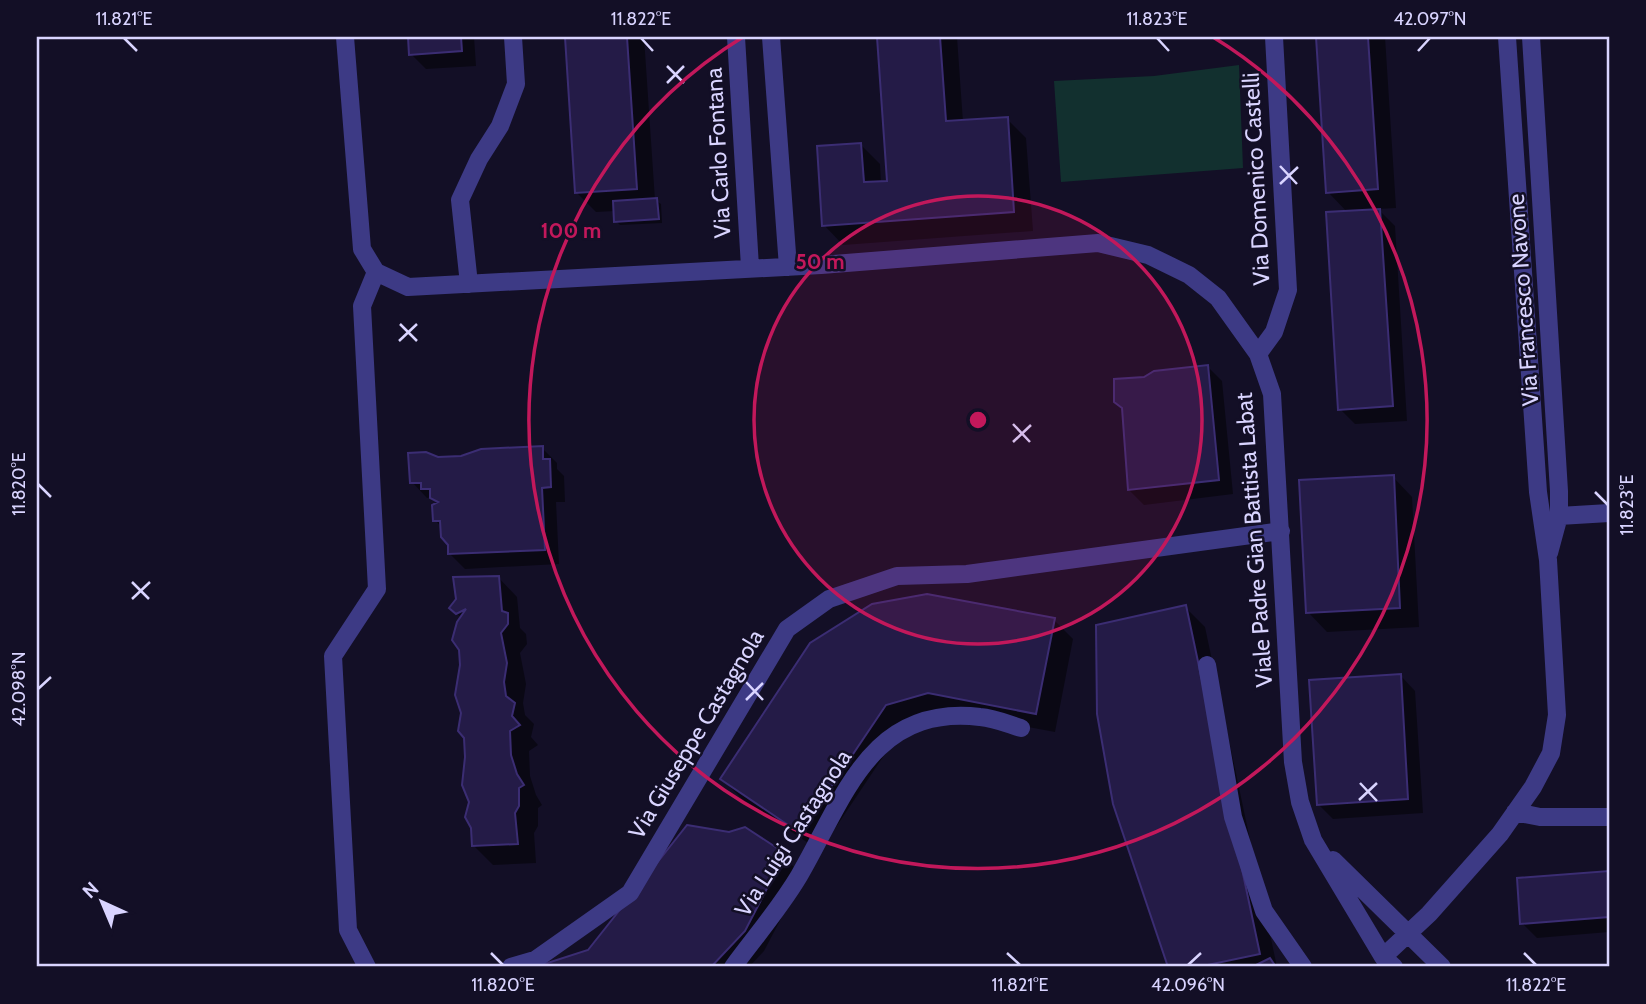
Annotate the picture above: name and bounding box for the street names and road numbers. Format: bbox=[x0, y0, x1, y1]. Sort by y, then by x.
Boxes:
street label: Via Carlo Fontana bbox=[700, 67, 736, 239]
street label: Via Domenico Castelli bbox=[1236, 72, 1276, 286]
street label: Via Francesco Navone bbox=[1502, 193, 1544, 407]
street label: Viale Padre Gian Battista Labat bbox=[1230, 391, 1278, 688]
street label: Via Giuseppe Castagnola bbox=[622, 624, 770, 844]
street label: Via Luigi Castagnola bbox=[729, 744, 857, 922]

